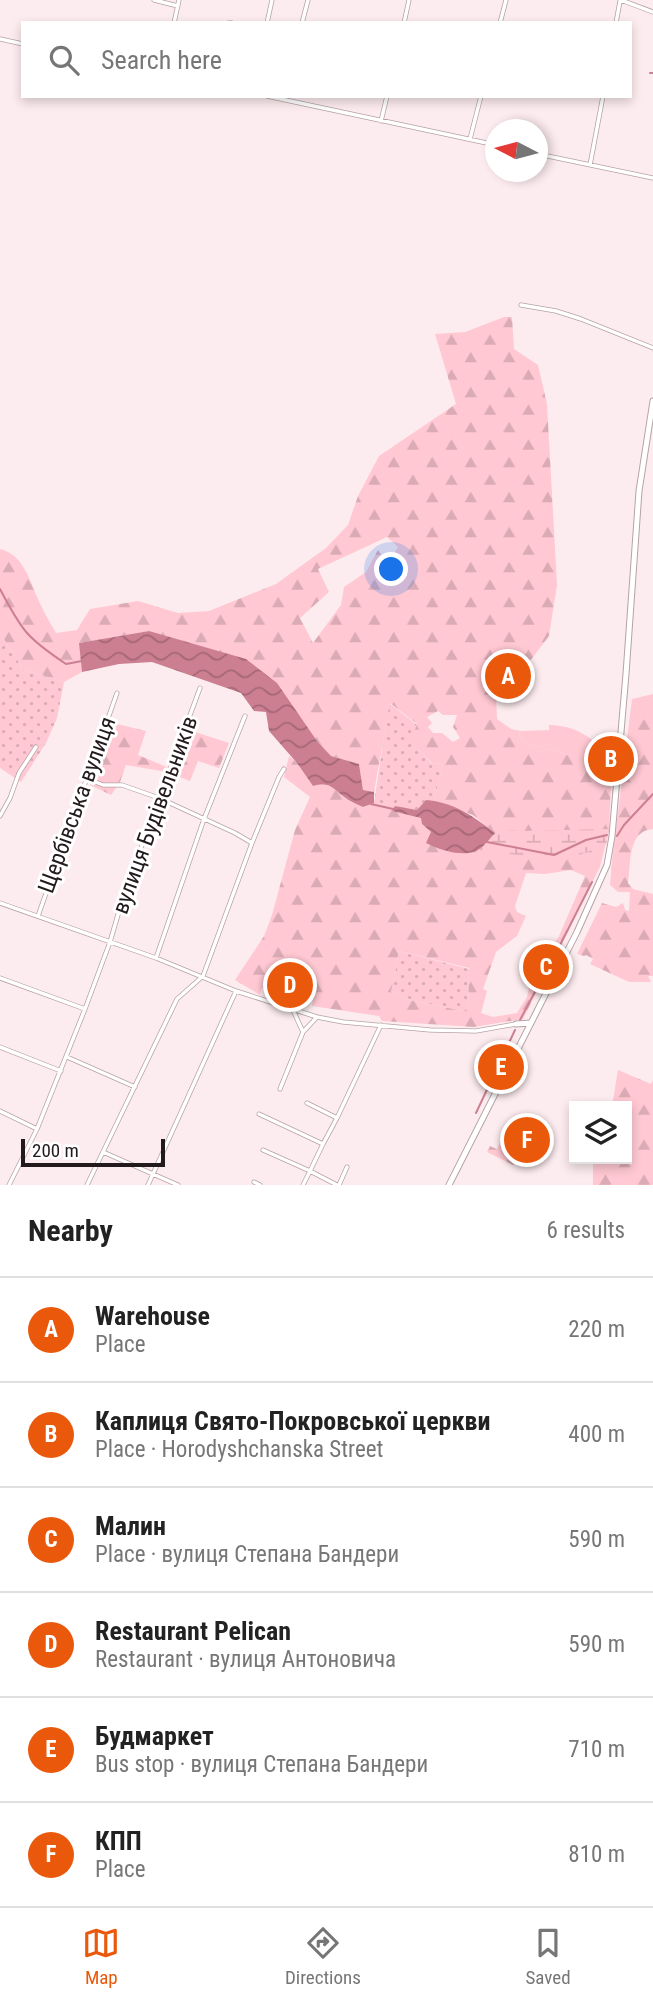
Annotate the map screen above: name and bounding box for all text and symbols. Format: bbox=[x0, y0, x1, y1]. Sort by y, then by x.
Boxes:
search box bbox=[21, 21, 632, 98]
icon: search bbox=[45, 41, 83, 79]
text: Search here bbox=[101, 45, 222, 75]
north arrow bbox=[485, 119, 548, 182]
your location bbox=[374, 552, 408, 586]
pin: A bbox=[485, 650, 531, 702]
street label: Щербівська вулиця bbox=[33, 713, 121, 897]
street label: вулиця Будівельників bbox=[107, 713, 203, 917]
pin: B bbox=[588, 733, 634, 785]
pin: C bbox=[523, 941, 569, 993]
pin: D bbox=[267, 959, 313, 1011]
pin: E bbox=[478, 1041, 524, 1093]
map controls bbox=[569, 1101, 632, 1164]
button: layers bbox=[569, 1101, 632, 1164]
pin: F bbox=[504, 1114, 550, 1166]
scale bar bbox=[21, 1136, 164, 1168]
text: 200 m bbox=[32, 1139, 79, 1162]
text: Nearby bbox=[28, 1213, 113, 1248]
text: 6 results bbox=[547, 1217, 625, 1244]
text: Warehouse bbox=[95, 1301, 210, 1331]
text: A bbox=[44, 1316, 58, 1343]
text: 220 m bbox=[568, 1316, 625, 1343]
text: Place bbox=[95, 1331, 145, 1358]
text: Каплиця Свято-Покровської церкви bbox=[95, 1406, 491, 1436]
text: B bbox=[45, 1421, 57, 1448]
text: 400 m bbox=[568, 1421, 625, 1448]
text: Place · Horodyshchanska Street bbox=[95, 1436, 383, 1463]
text: Малин bbox=[95, 1511, 166, 1541]
text: C bbox=[44, 1526, 58, 1553]
text: 590 m bbox=[568, 1526, 625, 1553]
text: Place · вулиця Степана Бандери bbox=[95, 1541, 399, 1568]
text: Restaurant Pelican bbox=[95, 1616, 291, 1646]
text: D bbox=[45, 1631, 58, 1658]
text: 590 m bbox=[568, 1631, 625, 1658]
text: Restaurant · вулиця Антоновича bbox=[95, 1646, 396, 1673]
text: Будмаркет bbox=[95, 1721, 214, 1751]
text: E bbox=[45, 1736, 57, 1763]
text: 710 m bbox=[568, 1736, 625, 1763]
text: Bus stop · вулиця Степана Бандери bbox=[95, 1751, 428, 1778]
text: КПП bbox=[95, 1826, 142, 1856]
text: F bbox=[46, 1841, 56, 1868]
text: 810 m bbox=[568, 1841, 625, 1868]
text: Place bbox=[95, 1856, 145, 1883]
tab: Map bbox=[82, 1924, 120, 1989]
tab: Directions bbox=[285, 1924, 361, 1989]
tab: Saved bbox=[525, 1924, 571, 1989]

